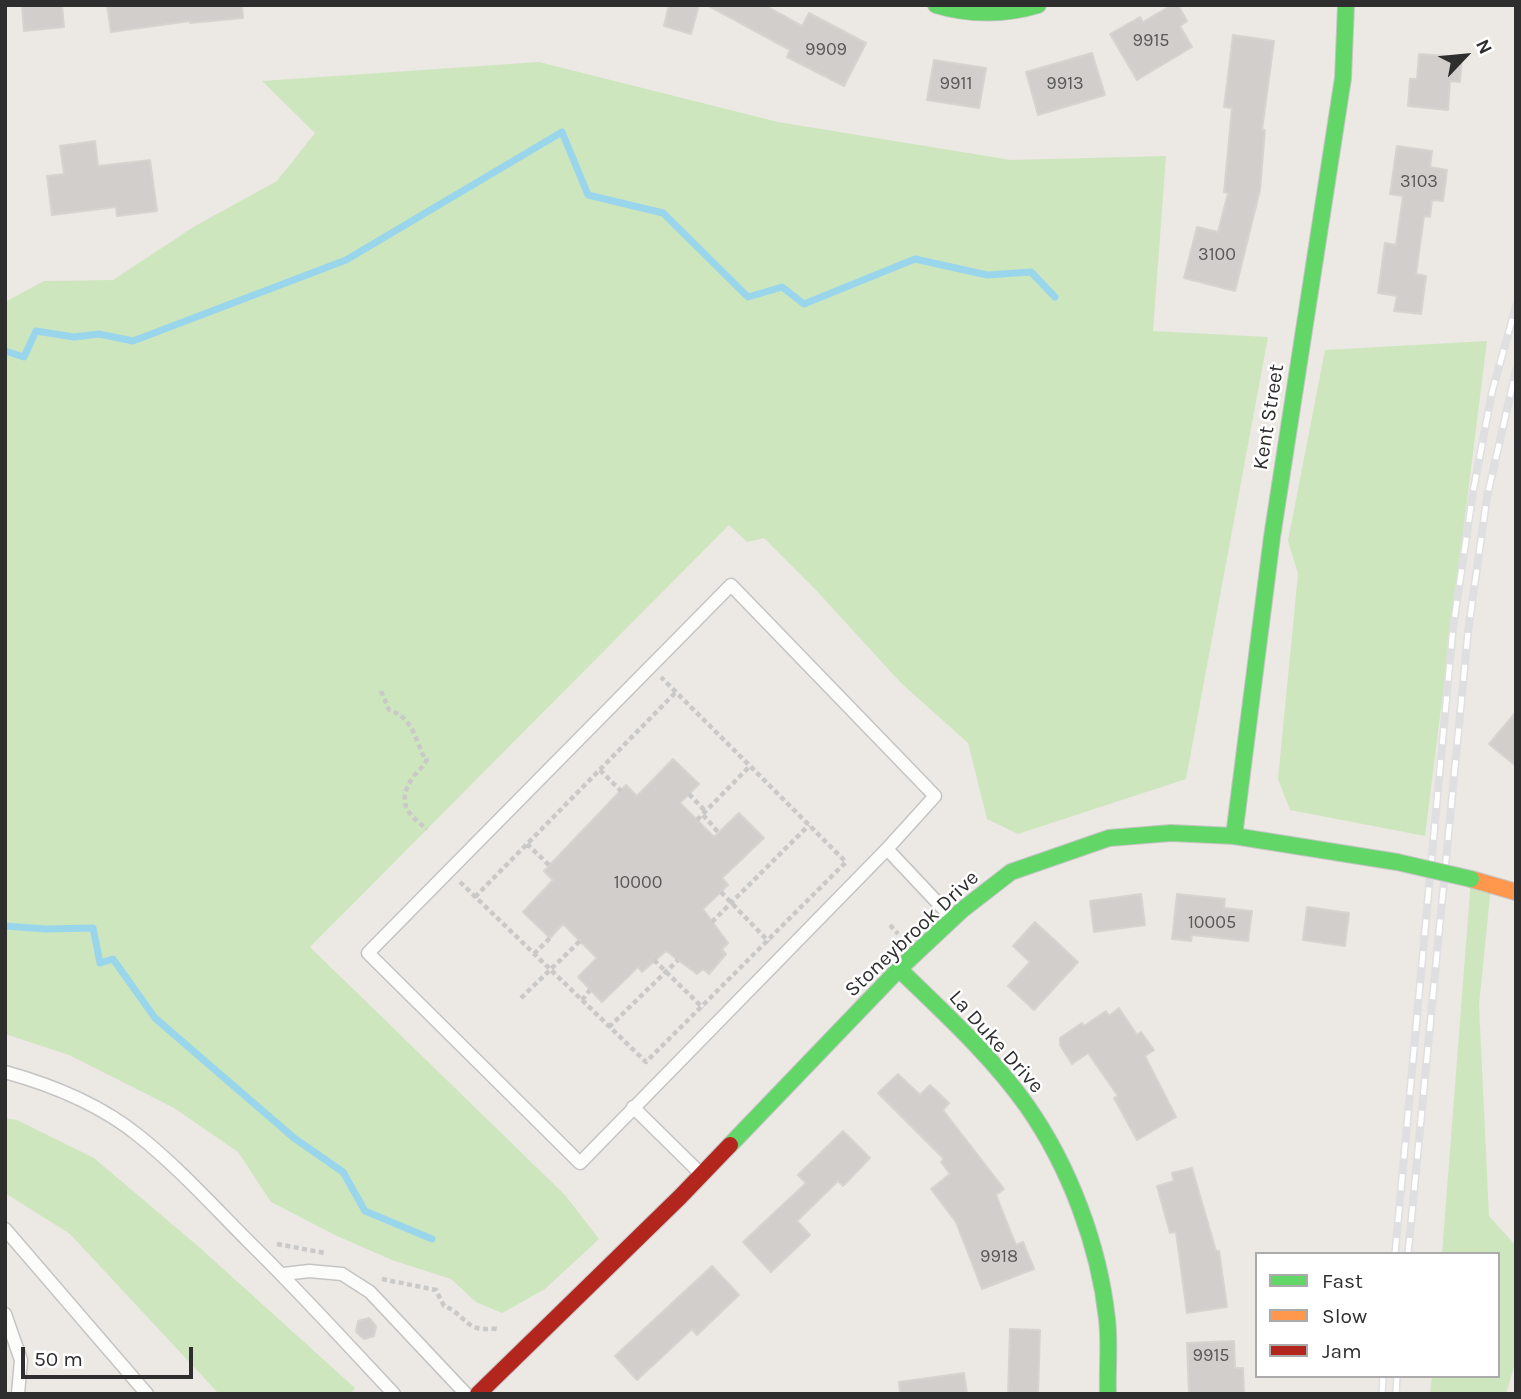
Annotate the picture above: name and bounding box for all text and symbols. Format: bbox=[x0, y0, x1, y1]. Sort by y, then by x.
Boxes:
north arrow bbox=[1430, 21, 1500, 91]
house number: 9915 bbox=[1133, 30, 1169, 52]
text: N bbox=[1471, 36, 1497, 58]
house number: 9909 bbox=[805, 39, 847, 61]
house number: 9911 bbox=[940, 73, 972, 95]
house number: 9913 bbox=[1046, 73, 1084, 95]
house number: 3103 bbox=[1400, 171, 1438, 193]
house number: 3100 bbox=[1198, 244, 1236, 266]
street label: Kent Street bbox=[1248, 362, 1290, 472]
street label: Stoneybrook Drive bbox=[840, 865, 984, 1003]
house number: 10000 bbox=[614, 872, 662, 894]
house number: 10005 bbox=[1188, 912, 1236, 934]
street label: La Duke Drive bbox=[943, 985, 1049, 1099]
house number: 9918 bbox=[980, 1246, 1018, 1268]
legend bbox=[1255, 1252, 1500, 1378]
text: Fast bbox=[1322, 1269, 1363, 1293]
text: Slow bbox=[1322, 1304, 1367, 1328]
scale bar bbox=[24, 1332, 196, 1376]
text: Jam bbox=[1322, 1339, 1362, 1363]
house number: 9915 bbox=[1193, 1345, 1229, 1367]
text: 50 m bbox=[34, 1347, 83, 1371]

